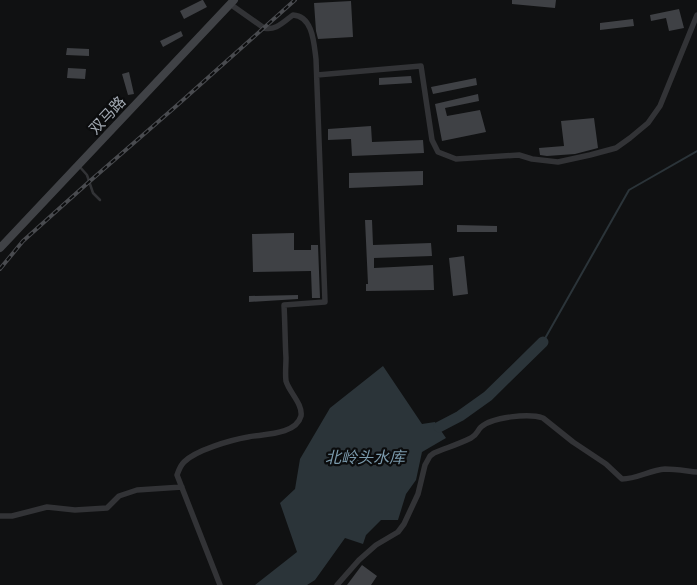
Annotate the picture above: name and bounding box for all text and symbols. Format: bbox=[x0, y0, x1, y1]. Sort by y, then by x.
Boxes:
street label: 双马路 bbox=[85, 92, 129, 138]
water label: 北岭头水库 bbox=[325, 447, 408, 467]

